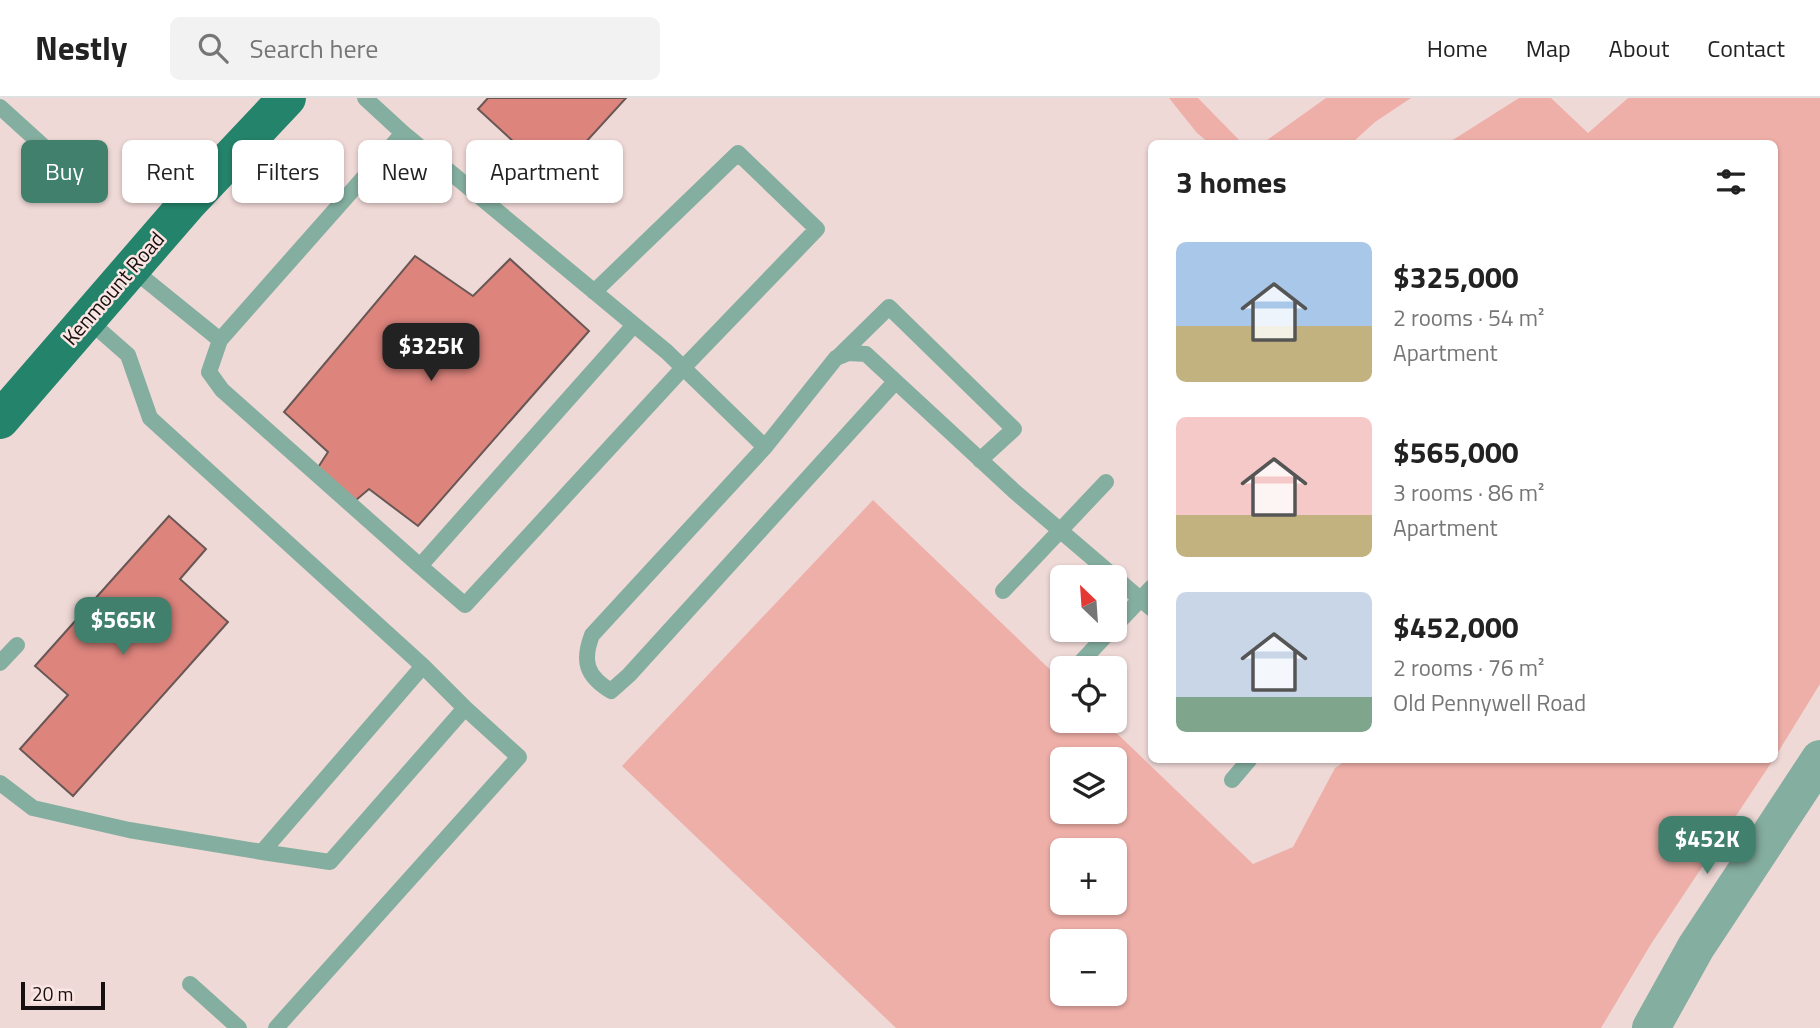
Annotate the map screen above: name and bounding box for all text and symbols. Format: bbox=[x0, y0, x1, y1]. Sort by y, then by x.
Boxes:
search box bbox=[170, 17, 660, 80]
text: Nestly bbox=[35, 23, 128, 73]
icon: search bbox=[194, 29, 232, 67]
text: Search here bbox=[250, 29, 378, 68]
text: Home bbox=[1427, 30, 1488, 66]
text: Map bbox=[1526, 30, 1571, 66]
text: About bbox=[1609, 30, 1669, 66]
text: Contact bbox=[1707, 30, 1785, 66]
chip: Buy bbox=[21, 140, 108, 203]
chip: Rent bbox=[122, 140, 218, 203]
chip: Filters bbox=[232, 140, 344, 203]
chip: New bbox=[358, 140, 452, 203]
chip: Apartment bbox=[466, 140, 623, 203]
text: 3 homes bbox=[1176, 159, 1287, 205]
icon: filters bbox=[1712, 163, 1750, 201]
street label: Kenmount Road bbox=[54, 224, 172, 352]
text: $325,000 bbox=[1393, 254, 1519, 300]
icon: home bbox=[1232, 270, 1316, 354]
text: 2 rooms · 54 m² bbox=[1393, 300, 1544, 335]
pin: $325K bbox=[382, 324, 480, 383]
text: $325K bbox=[398, 328, 464, 363]
text: Apartment bbox=[1393, 335, 1498, 370]
text: $565,000 bbox=[1393, 429, 1519, 475]
icon: home bbox=[1232, 445, 1316, 529]
text: 3 rooms · 86 m² bbox=[1393, 475, 1544, 510]
text: Apartment bbox=[1393, 510, 1498, 545]
north arrow bbox=[1050, 565, 1127, 642]
map controls bbox=[1050, 565, 1127, 1006]
pin: $565K bbox=[74, 598, 172, 657]
text: $565K bbox=[90, 602, 156, 637]
text: $452,000 bbox=[1393, 604, 1519, 650]
icon: home bbox=[1232, 620, 1316, 704]
text: 2 rooms · 76 m² bbox=[1393, 650, 1544, 685]
button: locate bbox=[1050, 656, 1127, 733]
text: Old Pennywell Road bbox=[1393, 685, 1586, 720]
button: layers bbox=[1050, 747, 1127, 824]
pin: $452K bbox=[1658, 816, 1756, 876]
text: $452K bbox=[1674, 821, 1740, 856]
button: + bbox=[1050, 838, 1127, 915]
button: − bbox=[1050, 929, 1127, 1006]
scale bar bbox=[21, 979, 105, 1011]
text: 20 m bbox=[32, 979, 73, 1008]

